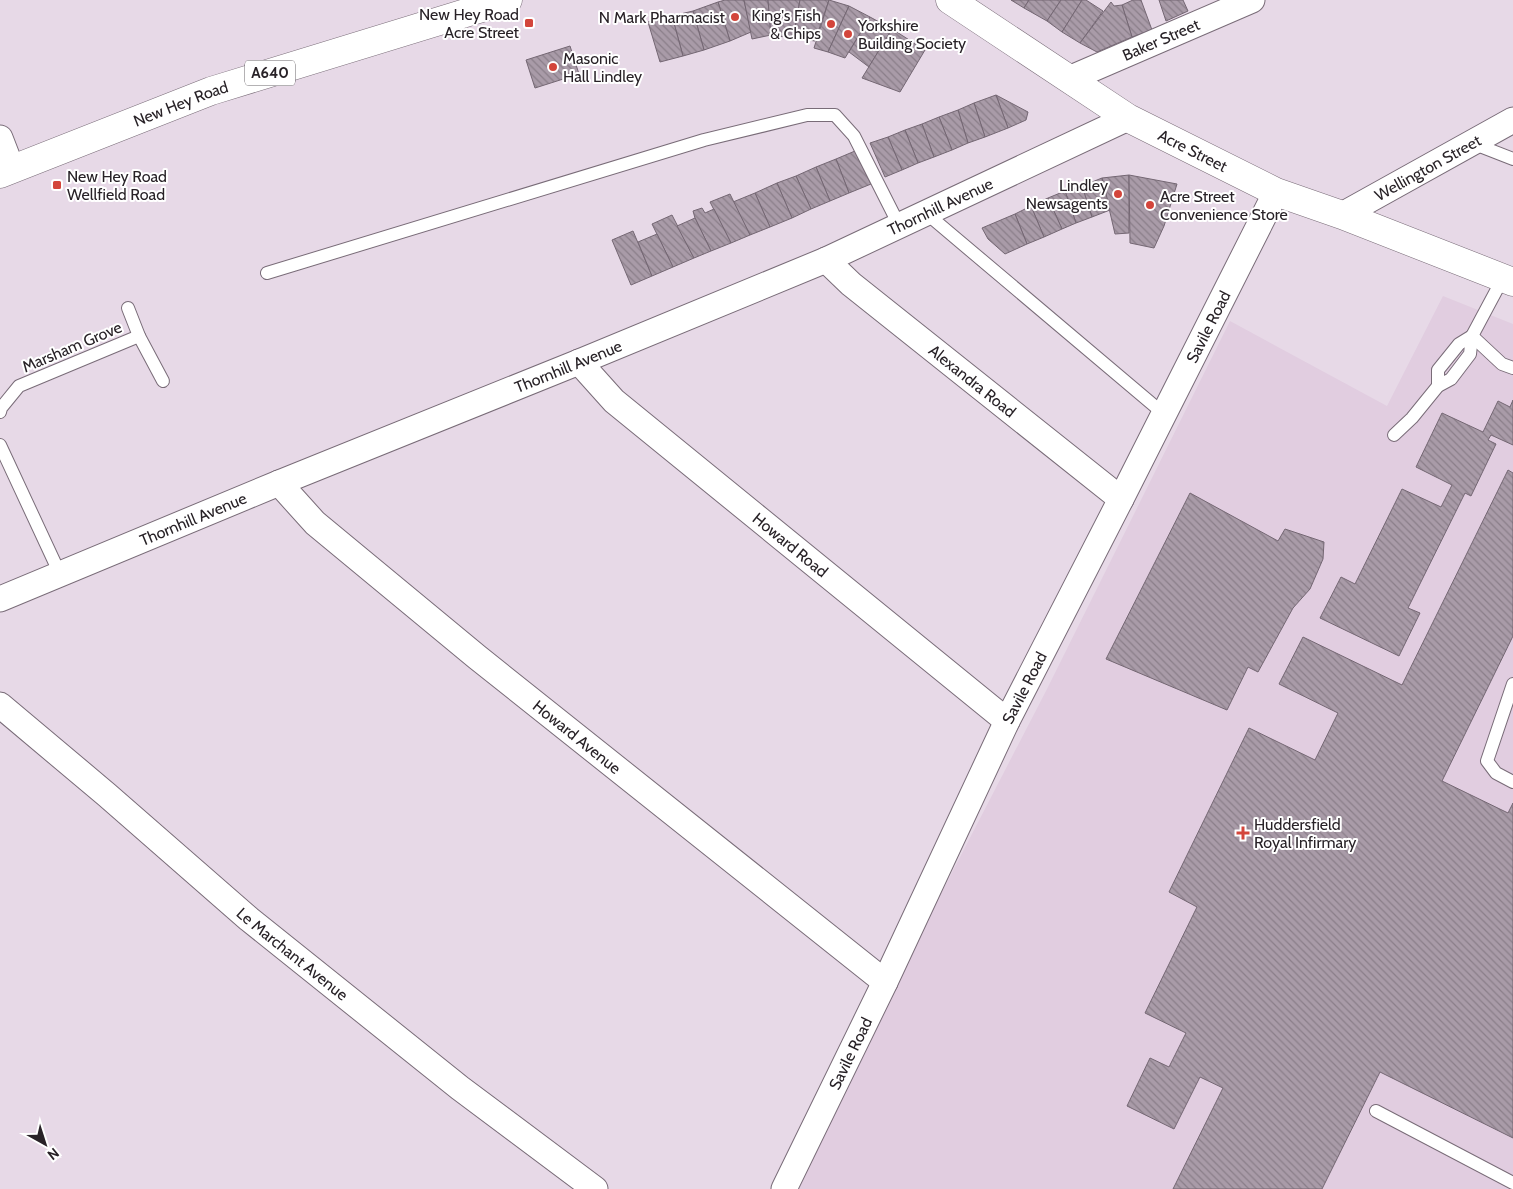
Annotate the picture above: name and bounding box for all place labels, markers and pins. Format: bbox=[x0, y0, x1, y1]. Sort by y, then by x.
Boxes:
place label: New Hey Road Acre Street bbox=[419, 5, 520, 42]
place label: King's Fish & Chips bbox=[752, 6, 821, 43]
place label: N Mark Pharmacist bbox=[599, 8, 726, 27]
marker: N Mark Pharmacist bbox=[729, 11, 741, 23]
place label: Yorkshire Building Society bbox=[857, 16, 966, 53]
marker: New Hey Road Acre Street bbox=[523, 17, 535, 29]
marker: King's Fish & Chips bbox=[825, 18, 837, 30]
marker: Yorkshire Building Society bbox=[842, 28, 854, 40]
place label: Masonic Hall Lindley bbox=[563, 49, 642, 86]
marker: Masonic Hall Lindley bbox=[547, 61, 559, 73]
place label: New Hey Road Wellfield Road bbox=[67, 167, 167, 204]
place label: Lindley Newsagents bbox=[1026, 176, 1108, 213]
marker: New Hey Road Wellfield Road bbox=[51, 179, 63, 191]
place label: Acre Street Convenience Store bbox=[1160, 187, 1288, 224]
marker: Lindley Newsagents bbox=[1112, 188, 1124, 200]
marker: Acre Street Convenience Store bbox=[1144, 199, 1156, 211]
place label: Huddersfield Royal Infirmary bbox=[1254, 815, 1356, 852]
marker: Huddersfield Royal Infirmary bbox=[1236, 826, 1250, 840]

